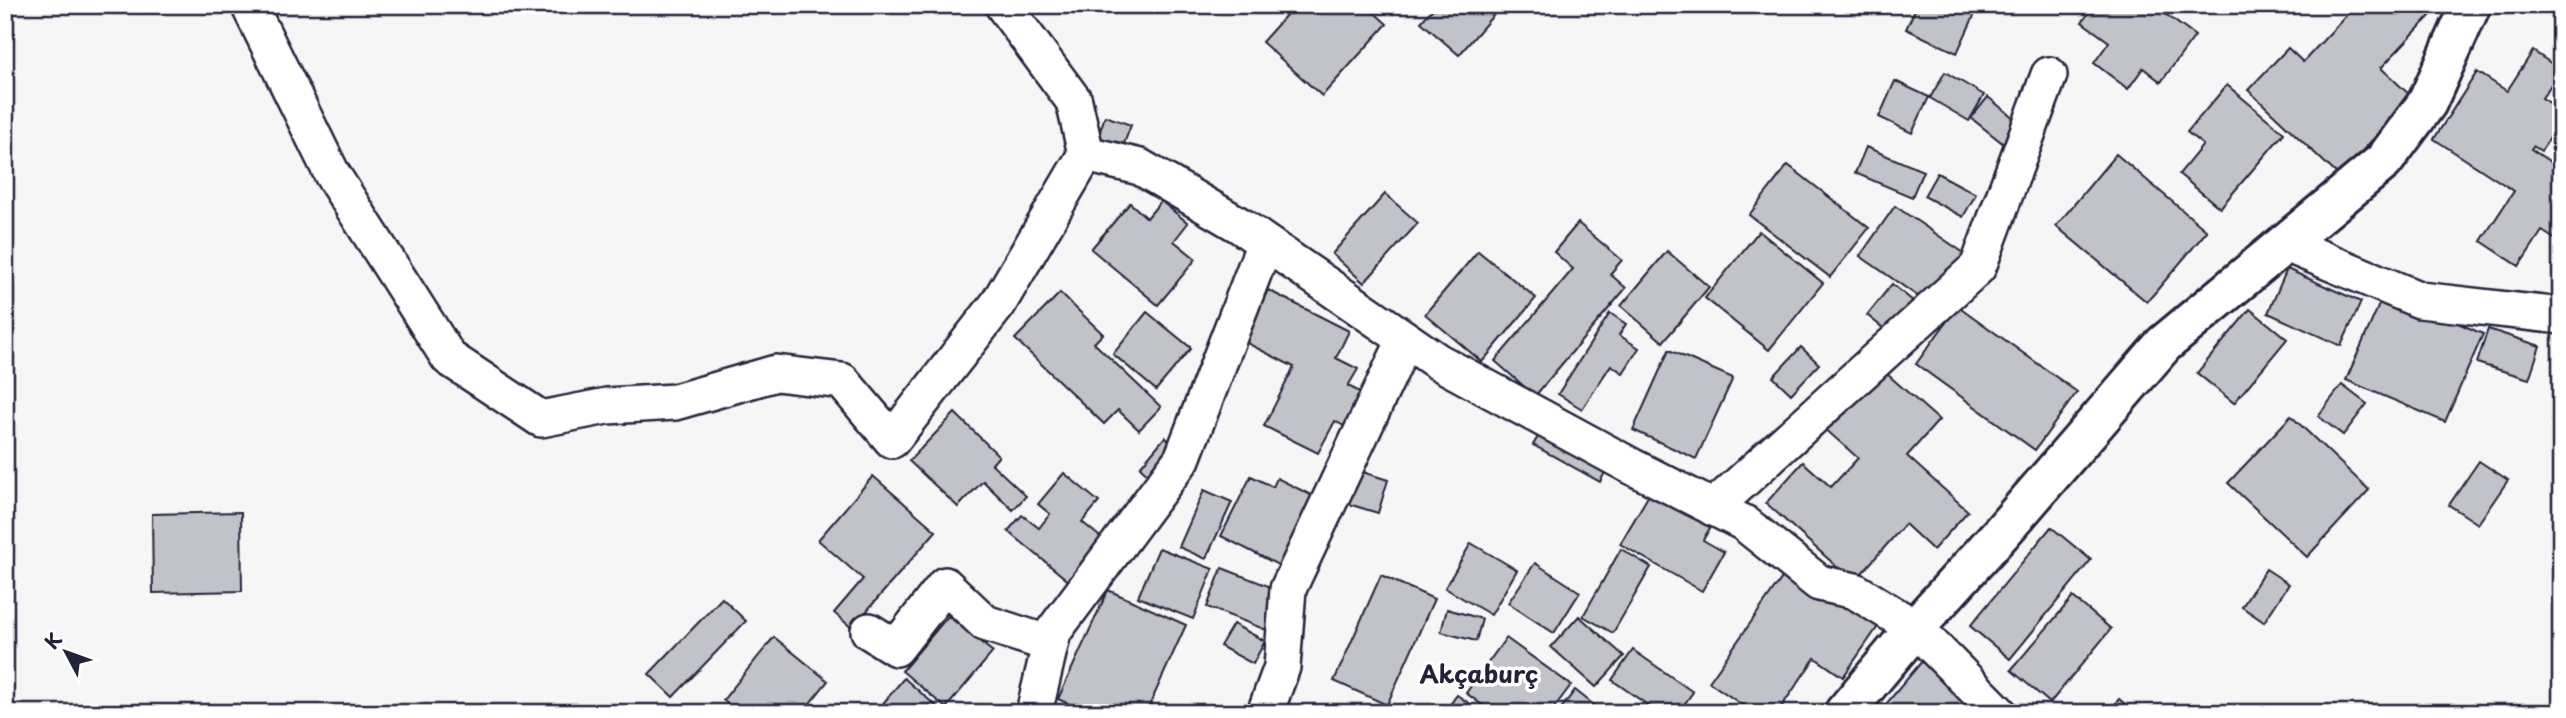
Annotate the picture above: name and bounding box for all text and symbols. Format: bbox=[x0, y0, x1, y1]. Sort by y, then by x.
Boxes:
north arrow bbox=[32, 616, 102, 686]
text: K bbox=[37, 626, 68, 655]
district label: Akçaburç bbox=[1420, 655, 1538, 691]

